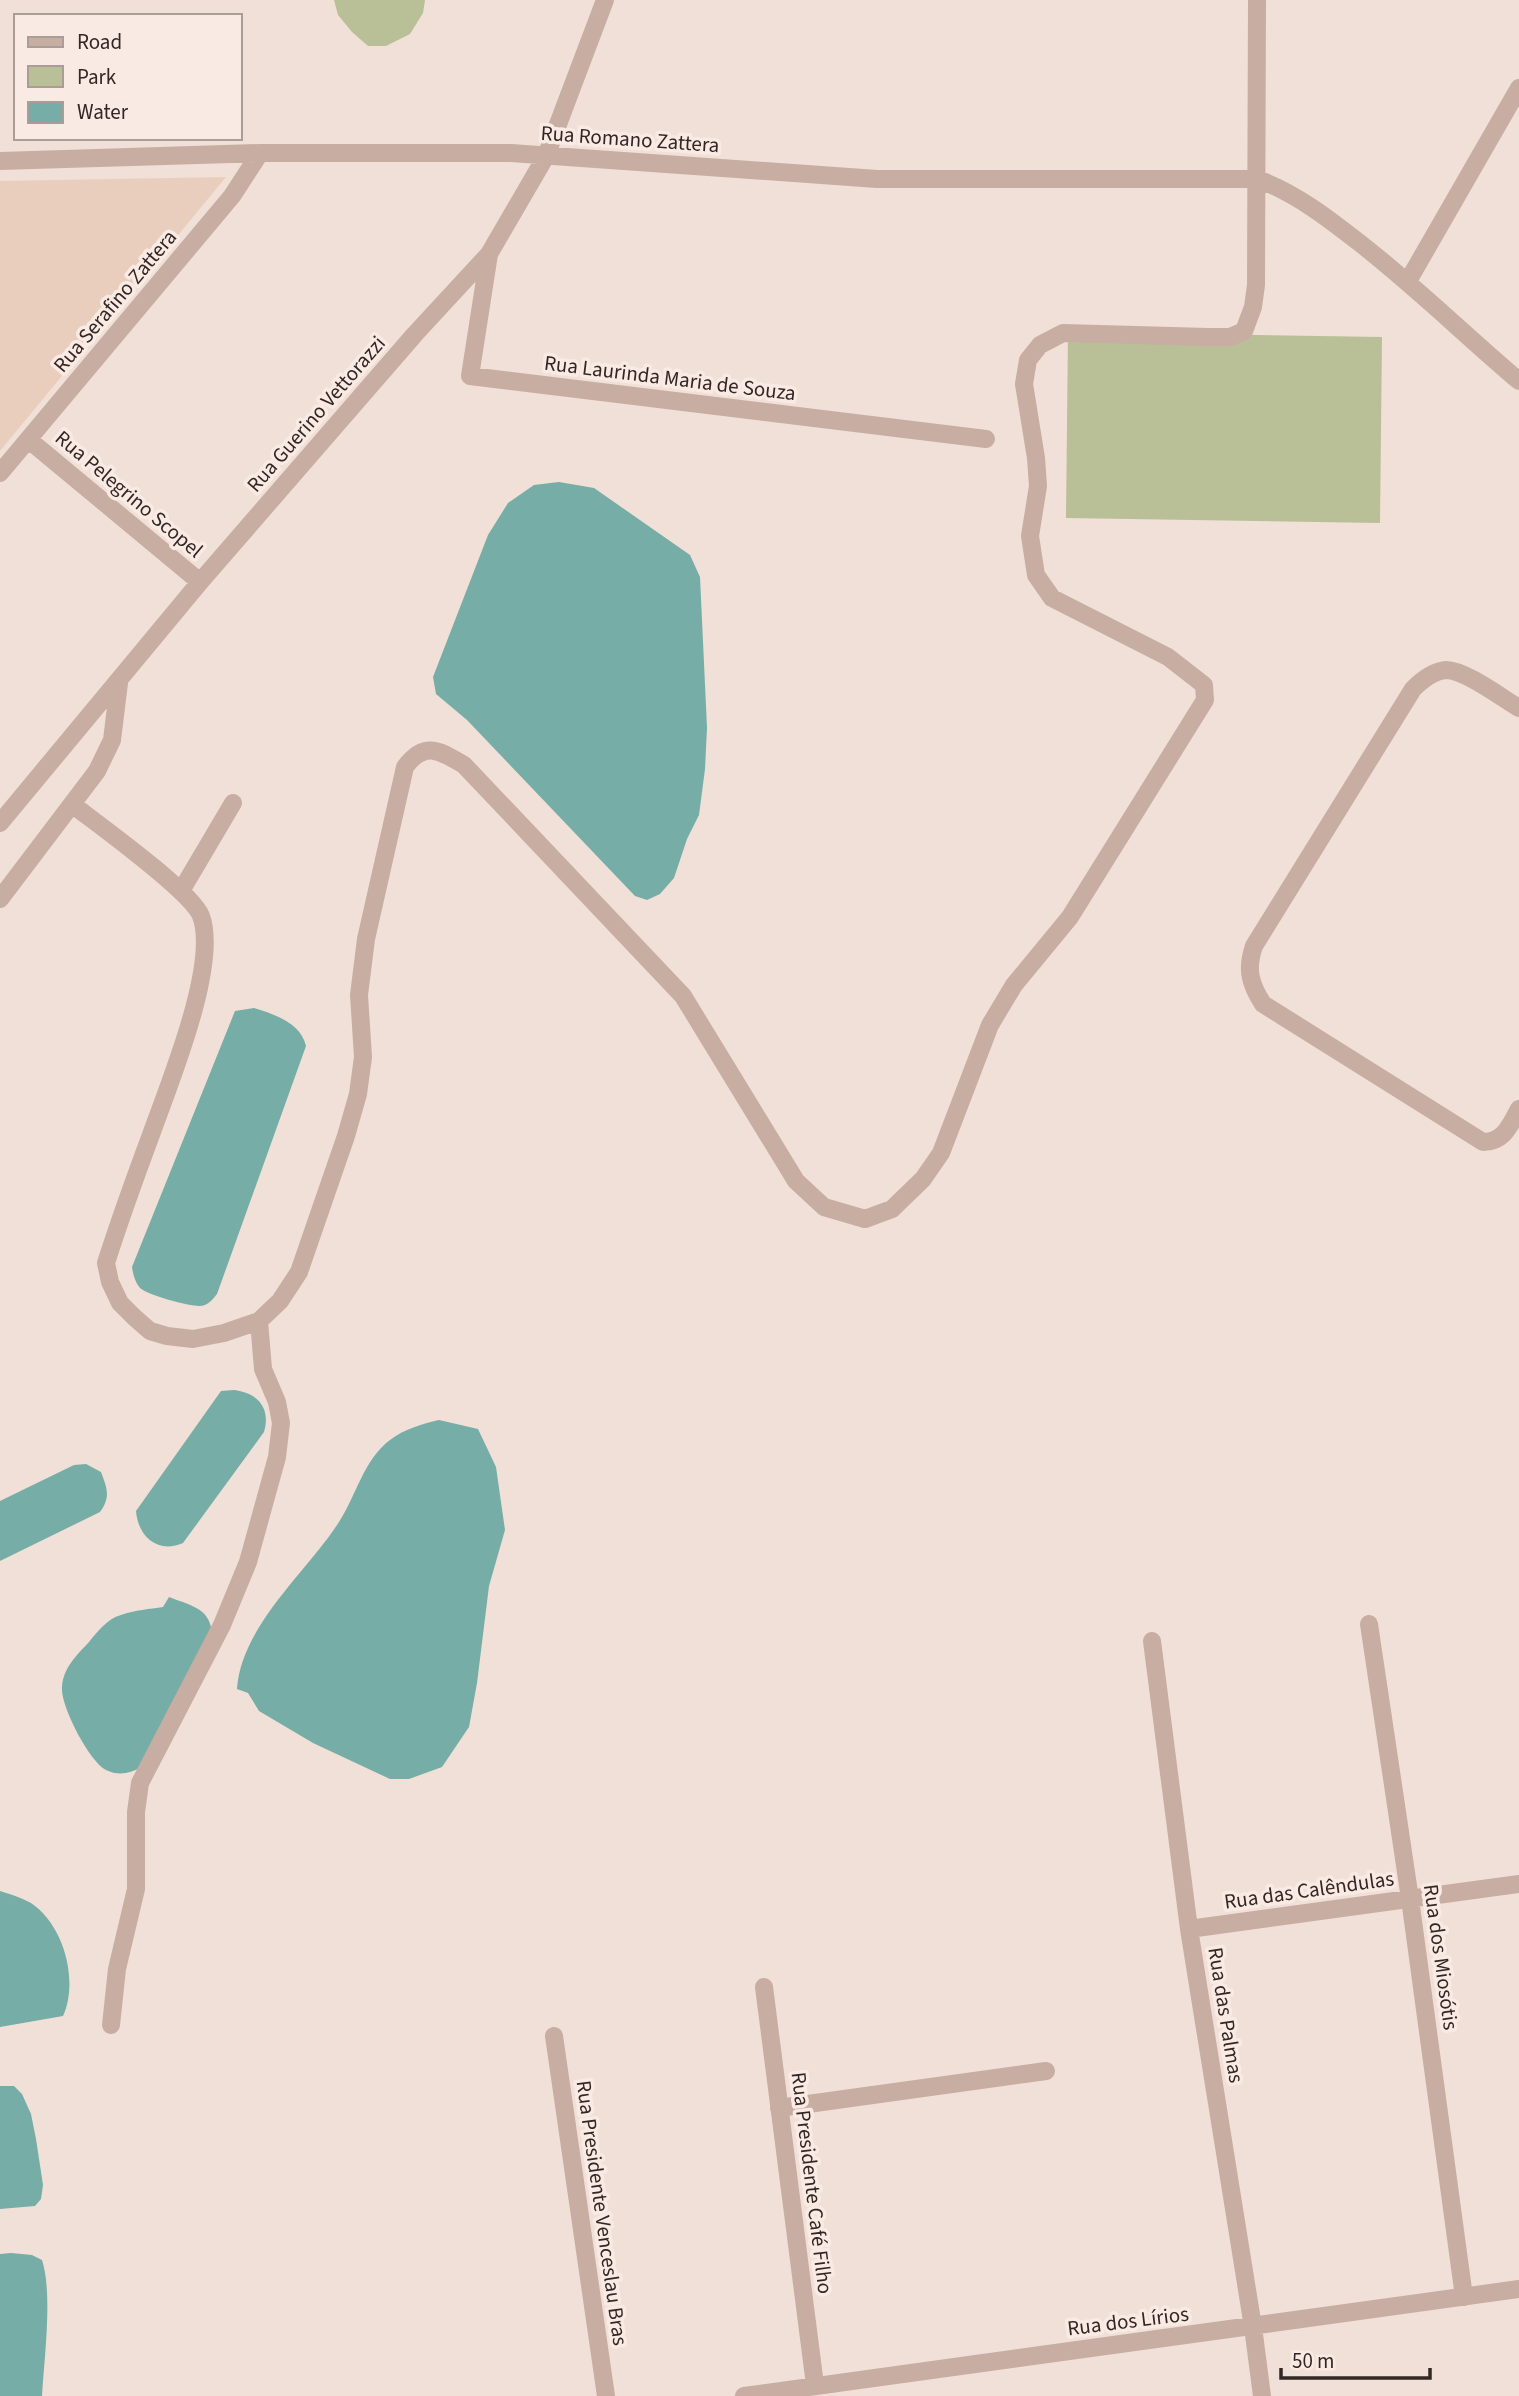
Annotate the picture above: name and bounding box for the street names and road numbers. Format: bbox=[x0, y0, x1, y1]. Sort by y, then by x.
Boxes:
street label: Rua Romano Zattera bbox=[540, 118, 720, 160]
street label: Rua Serafino Zattera bbox=[46, 223, 184, 379]
street label: Rua Guerino Vettorazzi bbox=[240, 329, 392, 499]
street label: Rua Laurinda Maria de Souza bbox=[543, 348, 797, 408]
street label: Rua Pelegrino Scopel bbox=[49, 423, 209, 565]
street label: Rua das Calêndulas bbox=[1222, 1863, 1396, 1917]
street label: Rua dos Miosótis bbox=[1416, 1882, 1466, 2032]
street label: Rua das Palmas bbox=[1200, 1945, 1252, 2085]
street label: Rua Presidente Café Filho bbox=[784, 2070, 840, 2296]
street label: Rua Presidente Venceslau Bras bbox=[569, 2079, 635, 2348]
street label: Rua dos Lírios bbox=[1066, 2299, 1191, 2343]

